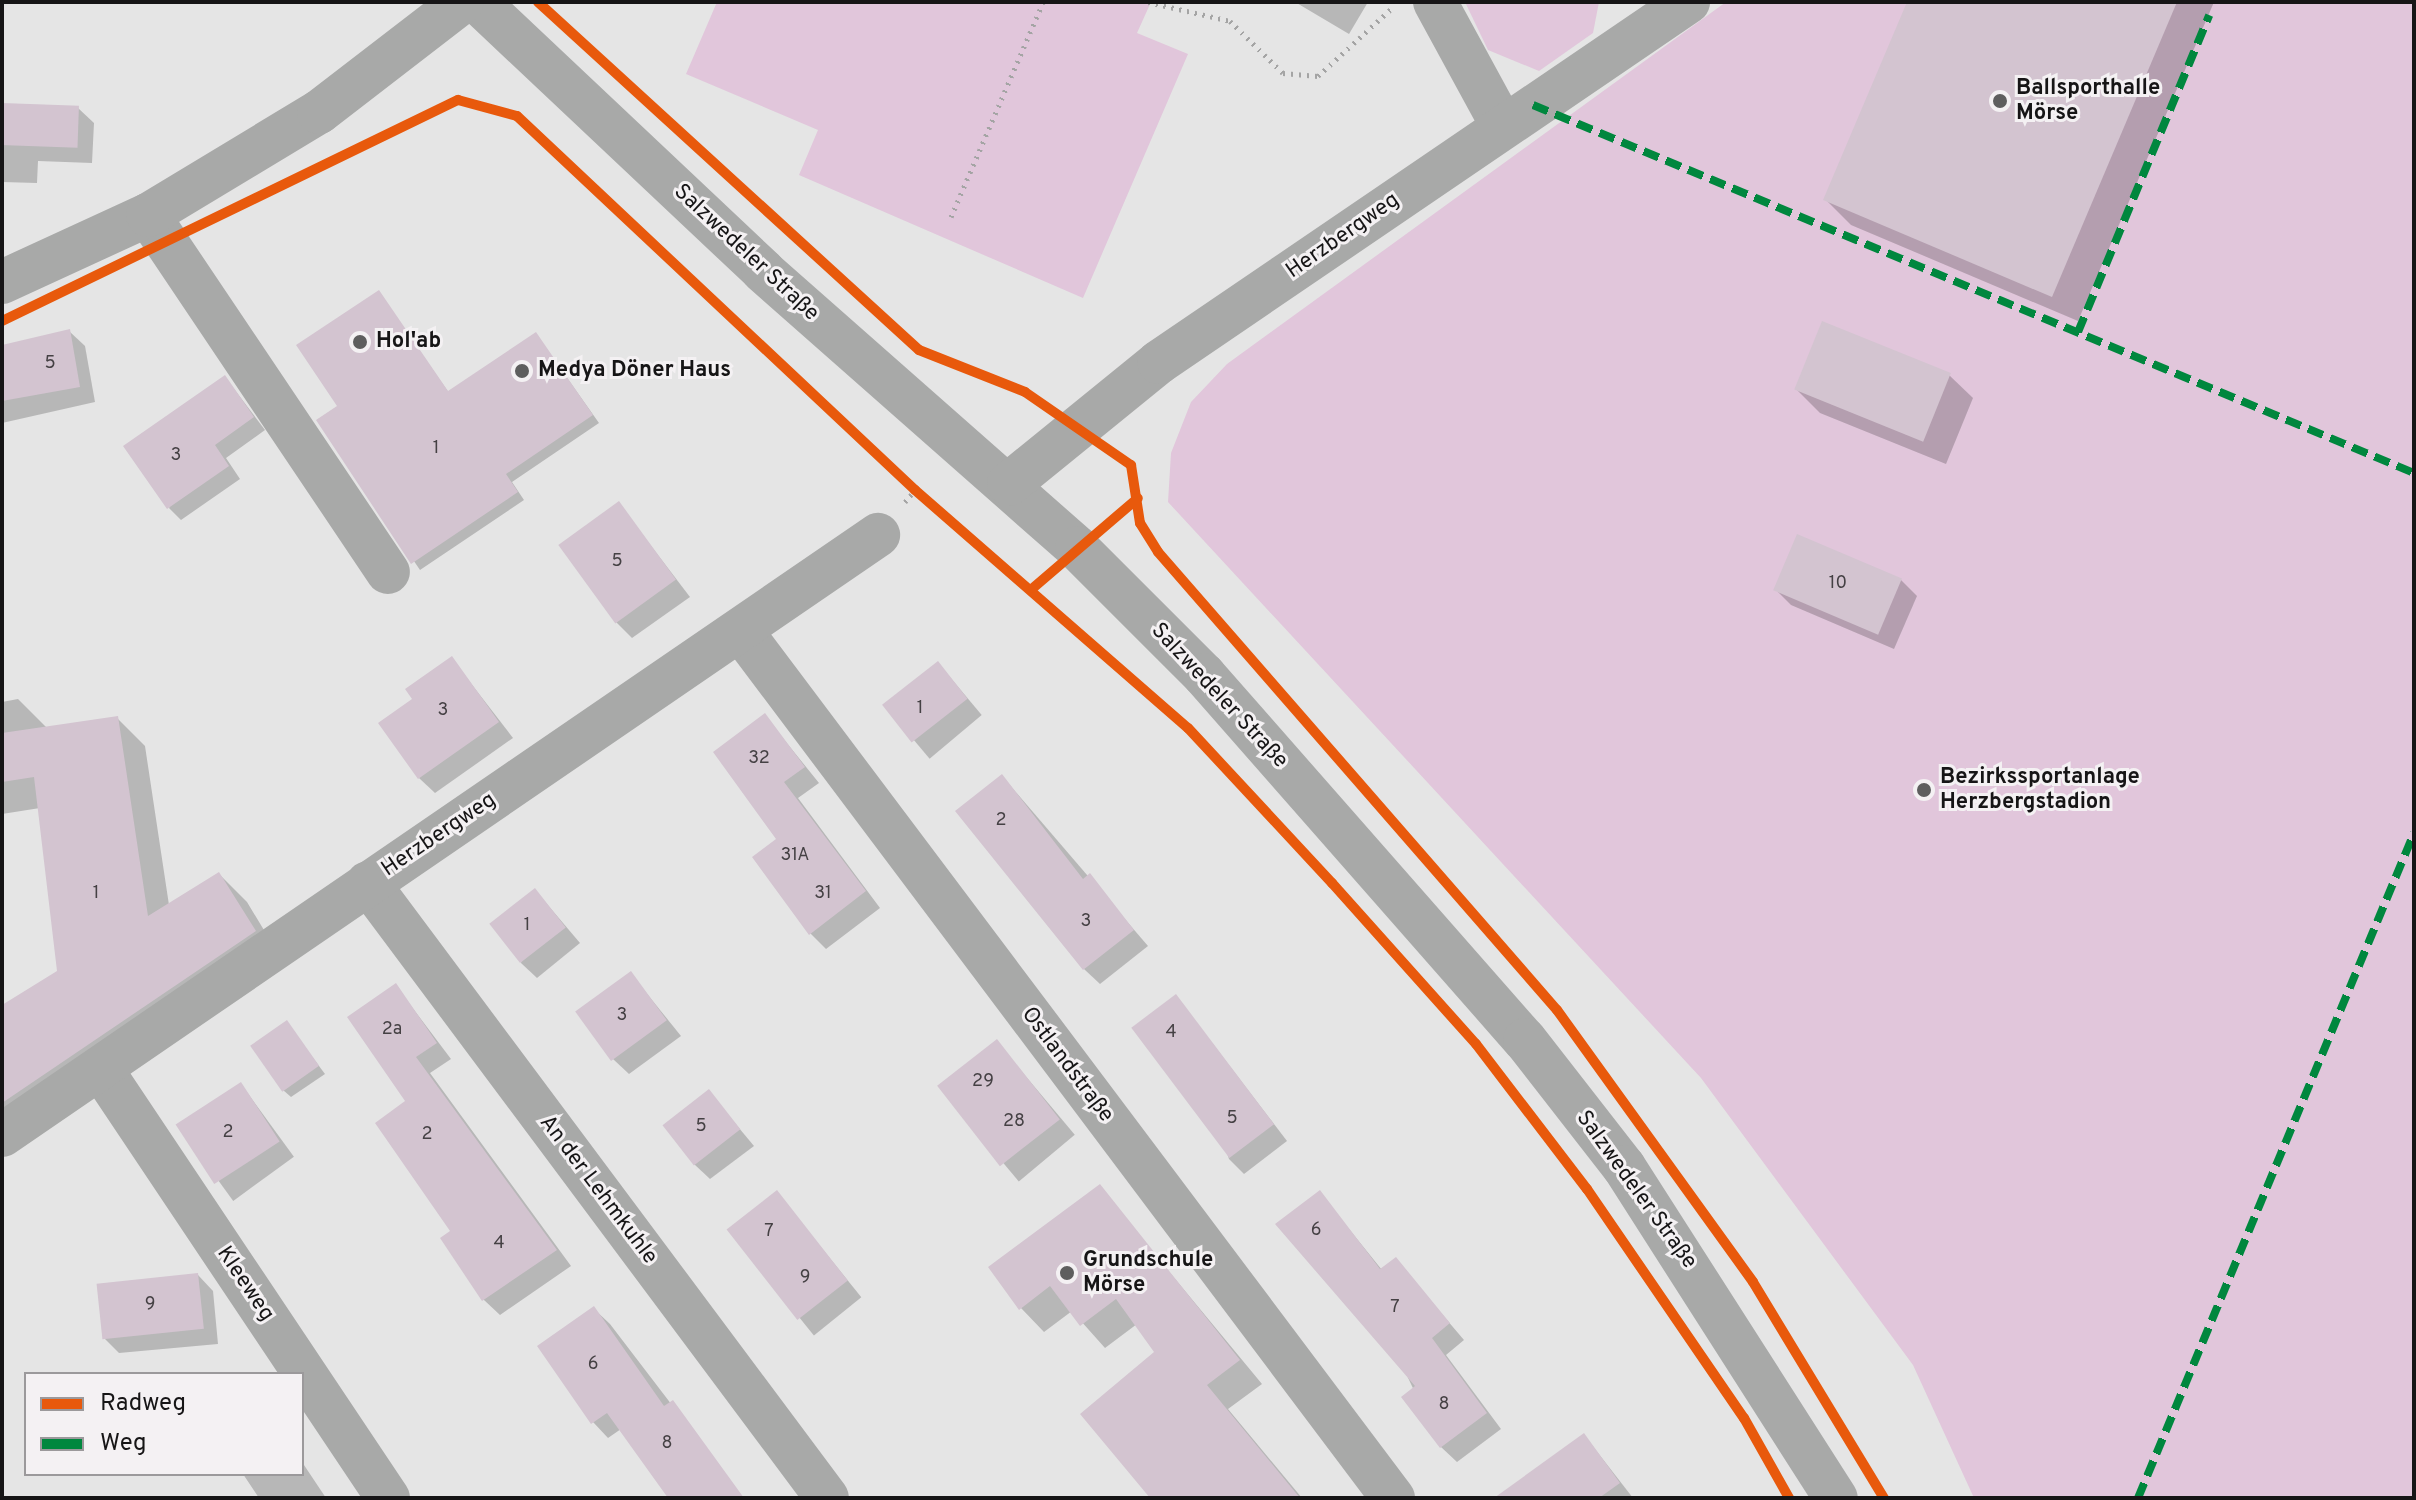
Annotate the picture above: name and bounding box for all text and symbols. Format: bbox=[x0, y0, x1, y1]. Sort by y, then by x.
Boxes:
place label: Ballsporthalle Mörse bbox=[2016, 75, 2160, 126]
marker: Ballsporthalle Mörse bbox=[1991, 92, 2009, 110]
street label: Salzwedeler Straße bbox=[668, 179, 824, 327]
street label: Herzbergweg bbox=[1281, 187, 1405, 285]
place label: Hol'ab bbox=[376, 329, 441, 355]
marker: Hol'ab bbox=[351, 333, 369, 351]
house number: 5 bbox=[44, 353, 56, 375]
place label: Medya Döner Haus bbox=[538, 358, 731, 384]
marker: Medya Döner Haus bbox=[513, 362, 531, 380]
house number: 1 bbox=[433, 438, 439, 460]
house number: 3 bbox=[171, 445, 181, 467]
house number: 5 bbox=[611, 551, 623, 573]
house number: 10 bbox=[1829, 573, 1847, 595]
street label: Salzwedeler Straße bbox=[1145, 618, 1293, 774]
house number: 1 bbox=[917, 698, 923, 720]
house number: 3 bbox=[438, 700, 448, 722]
house number: 32 bbox=[748, 748, 770, 770]
place label: Bezirkssportanlage Herzbergstadion bbox=[1940, 764, 2140, 816]
marker: Bezirkssportanlage Herzbergstadion bbox=[1915, 781, 1933, 799]
street label: Herzbergweg bbox=[377, 787, 501, 883]
house number: 2 bbox=[995, 810, 1007, 832]
house number: 31A bbox=[780, 845, 810, 867]
house number: 1 bbox=[93, 883, 99, 905]
house number: 31 bbox=[814, 883, 832, 905]
house number: 3 bbox=[1081, 911, 1091, 933]
house number: 1 bbox=[524, 915, 530, 937]
street label: Ostlandstraße bbox=[1015, 1002, 1119, 1128]
house number: 3 bbox=[617, 1005, 627, 1027]
house number: 2a bbox=[382, 1019, 402, 1041]
house number: 4 bbox=[1165, 1022, 1177, 1044]
house number: 29 bbox=[972, 1071, 994, 1093]
street label: Salzwedeler Straße bbox=[1570, 1106, 1702, 1274]
house number: 5 bbox=[1226, 1108, 1238, 1130]
street label: An der Lehmkuhle bbox=[533, 1110, 663, 1270]
house number: 28 bbox=[1003, 1111, 1025, 1133]
house number: 5 bbox=[695, 1116, 707, 1138]
house number: 2 bbox=[222, 1122, 234, 1144]
house number: 2 bbox=[421, 1124, 433, 1146]
house number: 6 bbox=[1311, 1220, 1321, 1242]
house number: 7 bbox=[764, 1221, 774, 1243]
house number: 4 bbox=[493, 1233, 505, 1255]
street label: Kleeweg bbox=[210, 1242, 280, 1326]
place label: Grundschule Mörse bbox=[1083, 1247, 1213, 1298]
marker: Grundschule Mörse bbox=[1058, 1264, 1076, 1282]
house number: 9 bbox=[800, 1267, 810, 1289]
house number: 9 bbox=[145, 1294, 155, 1316]
house number: 7 bbox=[1390, 1297, 1400, 1319]
house number: 6 bbox=[588, 1354, 598, 1376]
legend bbox=[24, 1372, 304, 1476]
text: Radweg bbox=[100, 1389, 186, 1419]
house number: 8 bbox=[1439, 1394, 1449, 1416]
text: Weg bbox=[100, 1429, 147, 1459]
house number: 8 bbox=[662, 1433, 672, 1455]

